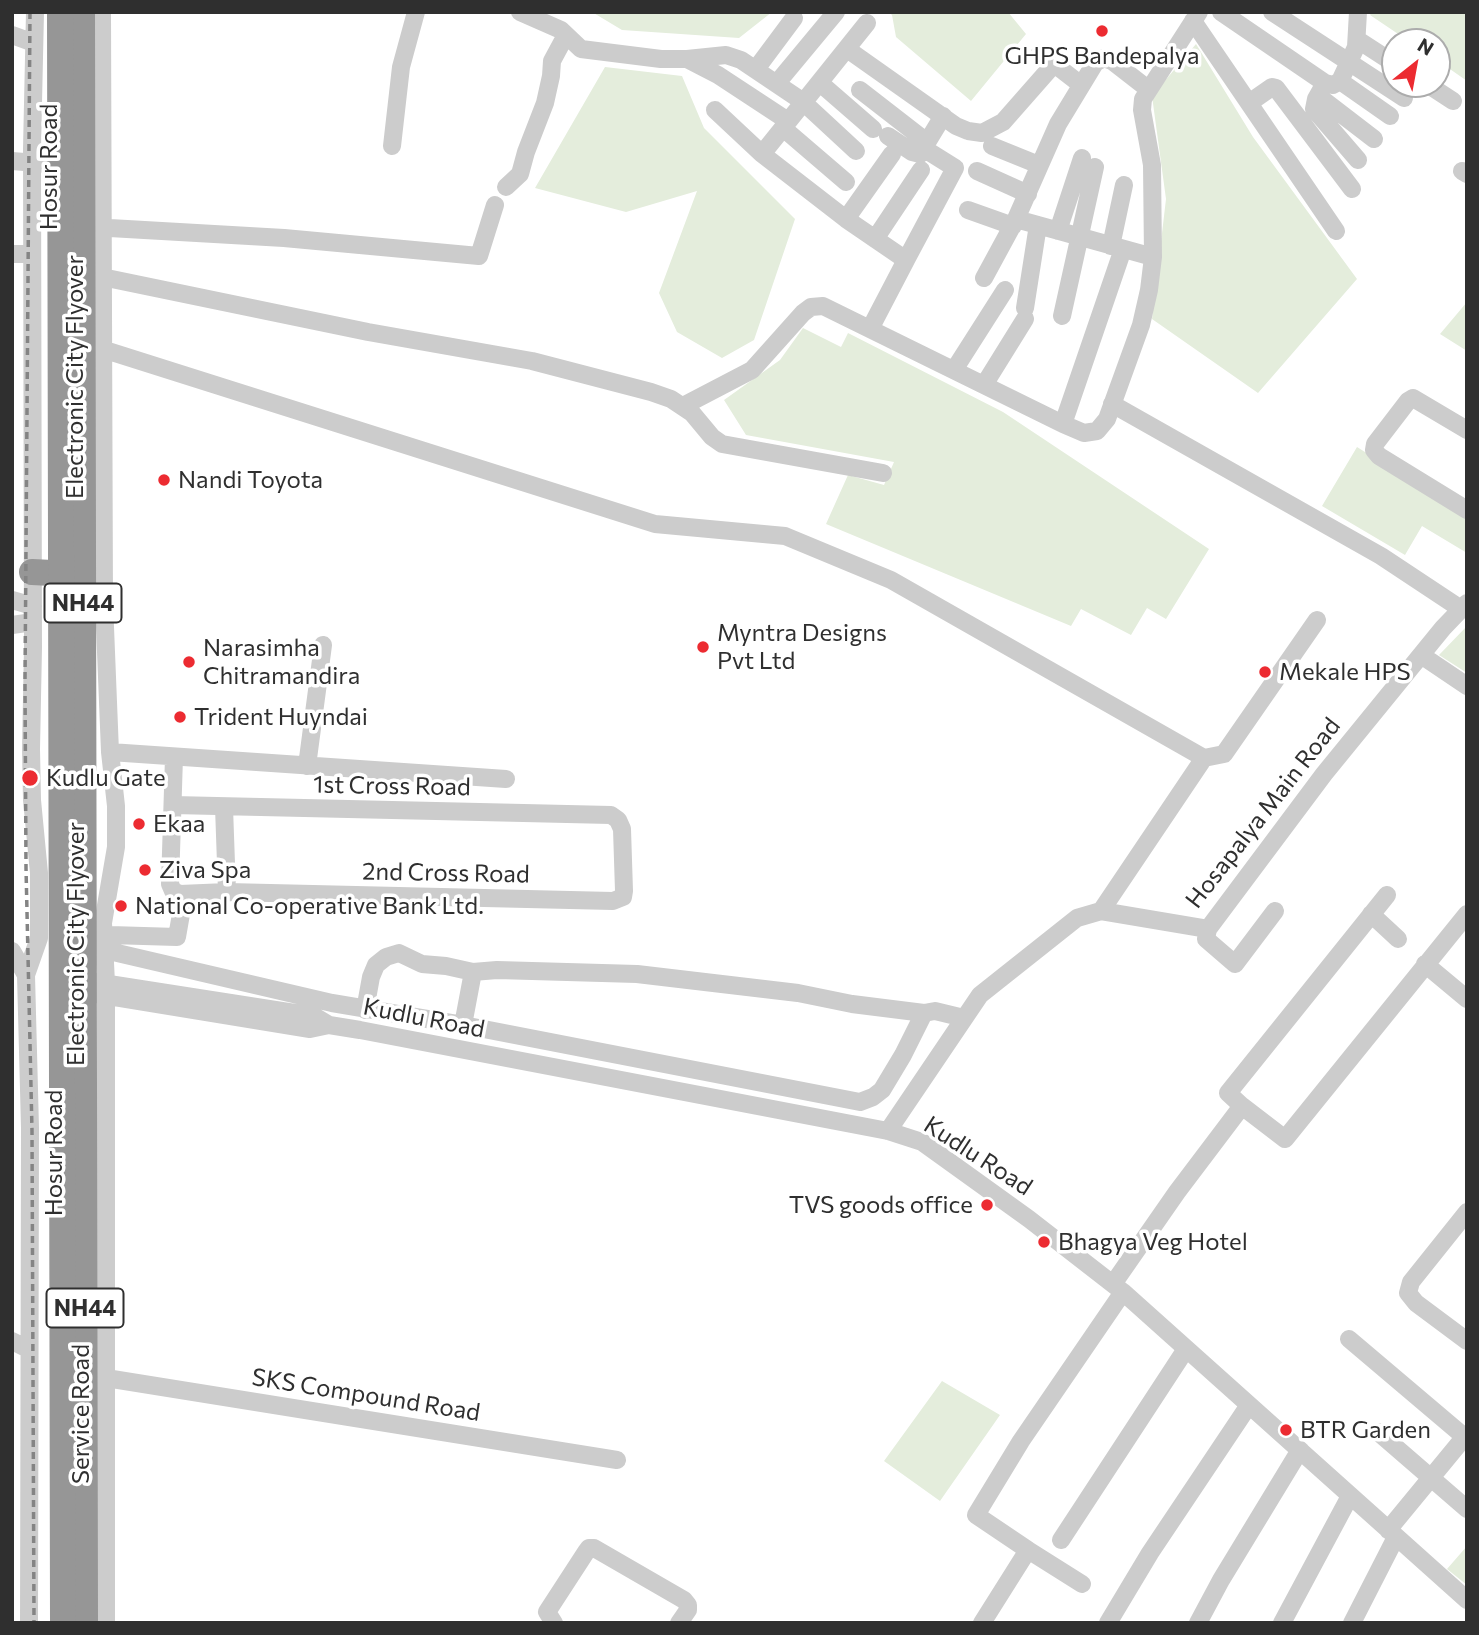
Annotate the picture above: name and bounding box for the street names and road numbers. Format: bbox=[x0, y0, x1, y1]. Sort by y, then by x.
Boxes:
street label: Hosur Road bbox=[35, 104, 63, 230]
street label: Electronic City Flyover bbox=[61, 255, 89, 499]
road number: NH44 bbox=[44, 583, 122, 622]
street label: Hosapalya Main Road bbox=[1180, 712, 1346, 914]
street label: 1st Cross Road bbox=[313, 770, 471, 802]
street label: Electronic City Flyover bbox=[62, 822, 90, 1066]
street label: 2nd Cross Road bbox=[362, 857, 530, 889]
street label: Kudlu Road bbox=[361, 992, 487, 1044]
street label: Hosur Road bbox=[40, 1090, 68, 1216]
street label: Kudlu Road bbox=[918, 1110, 1038, 1202]
road number: NH44 bbox=[46, 1288, 124, 1328]
street label: Service Road bbox=[67, 1344, 95, 1484]
street label: SKS Compound Road bbox=[250, 1363, 482, 1427]

